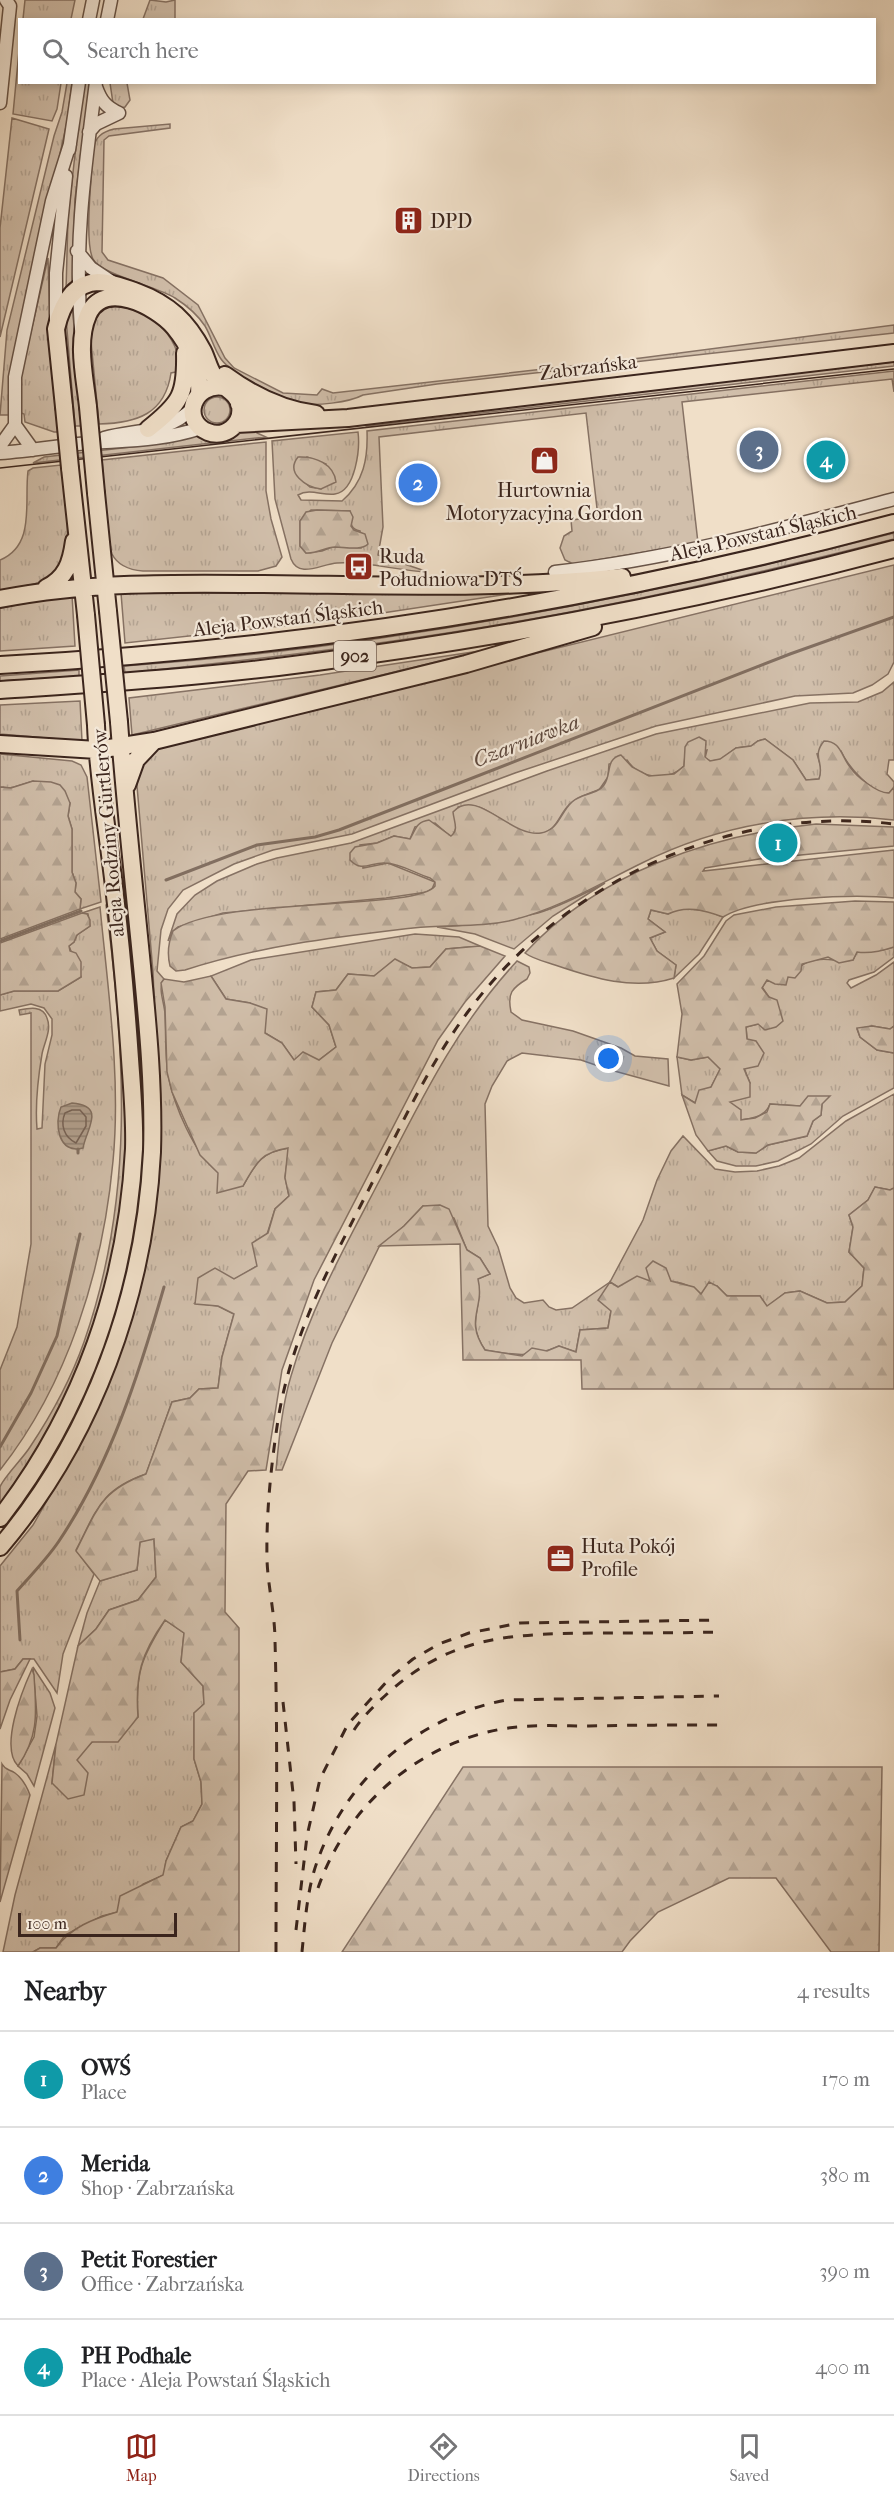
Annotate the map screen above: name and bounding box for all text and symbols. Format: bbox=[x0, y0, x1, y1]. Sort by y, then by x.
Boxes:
search box bbox=[18, 18, 876, 84]
icon: search bbox=[39, 35, 72, 68]
text: Search here bbox=[87, 38, 199, 64]
building icon: DPD bbox=[393, 205, 425, 237]
place label: DPD bbox=[430, 210, 472, 233]
street label: Zabrzańska bbox=[538, 350, 639, 385]
pin: 3 bbox=[740, 428, 778, 472]
pin: 4 bbox=[806, 438, 846, 482]
shop icon: Hurtownia Motoryzacyjna Gordon bbox=[528, 444, 560, 476]
pin: 2 bbox=[398, 460, 438, 506]
place label: Hurtownia Motoryzacyjna Gordon bbox=[445, 479, 643, 525]
street label: Aleja Powstań Śląskich bbox=[666, 500, 860, 566]
place label: Ruda Południowa DTŚ bbox=[379, 545, 523, 591]
bus stop icon: Ruda Południowa DTŚ bbox=[342, 551, 374, 583]
street label: Aleja Powstań Śląskich bbox=[191, 594, 385, 642]
road number: 902 bbox=[334, 641, 376, 671]
water label: Czarniawka bbox=[470, 710, 582, 772]
street label: aleja Rodziny Gürtlerów bbox=[88, 727, 129, 938]
pin: 1 bbox=[758, 820, 798, 866]
your location bbox=[594, 1044, 623, 1073]
place label: Huta Pokój Profile bbox=[581, 1535, 675, 1581]
office icon: Huta Pokój Profile bbox=[544, 1542, 576, 1574]
scale bar bbox=[18, 1910, 177, 1938]
text: 100 m bbox=[27, 1914, 67, 1933]
text: Nearby bbox=[24, 1976, 106, 2007]
text: 4 results bbox=[797, 1980, 870, 2003]
text: OWŚ bbox=[81, 2055, 131, 2081]
text: 1 bbox=[40, 2068, 47, 2091]
text: 170 m bbox=[821, 2068, 870, 2091]
text: Place bbox=[81, 2081, 127, 2104]
text: Merida bbox=[81, 2151, 150, 2177]
text: 2 bbox=[38, 2164, 49, 2187]
text: 380 m bbox=[820, 2164, 870, 2187]
text: Shop · Zabrzańska bbox=[81, 2177, 234, 2200]
text: Petit Forestier bbox=[81, 2247, 217, 2273]
text: 3 bbox=[39, 2260, 48, 2283]
text: 390 m bbox=[819, 2260, 870, 2283]
text: Office · Zabrzańska bbox=[81, 2273, 244, 2296]
text: PH Podhale bbox=[81, 2343, 191, 2369]
text: 4 bbox=[38, 2356, 49, 2379]
text: 400 m bbox=[815, 2356, 870, 2379]
text: Place · Aleja Powstań Śląskich bbox=[81, 2369, 331, 2392]
tab: Map bbox=[125, 2430, 158, 2485]
tab: Directions bbox=[408, 2430, 480, 2485]
tab: Saved bbox=[729, 2430, 769, 2485]

